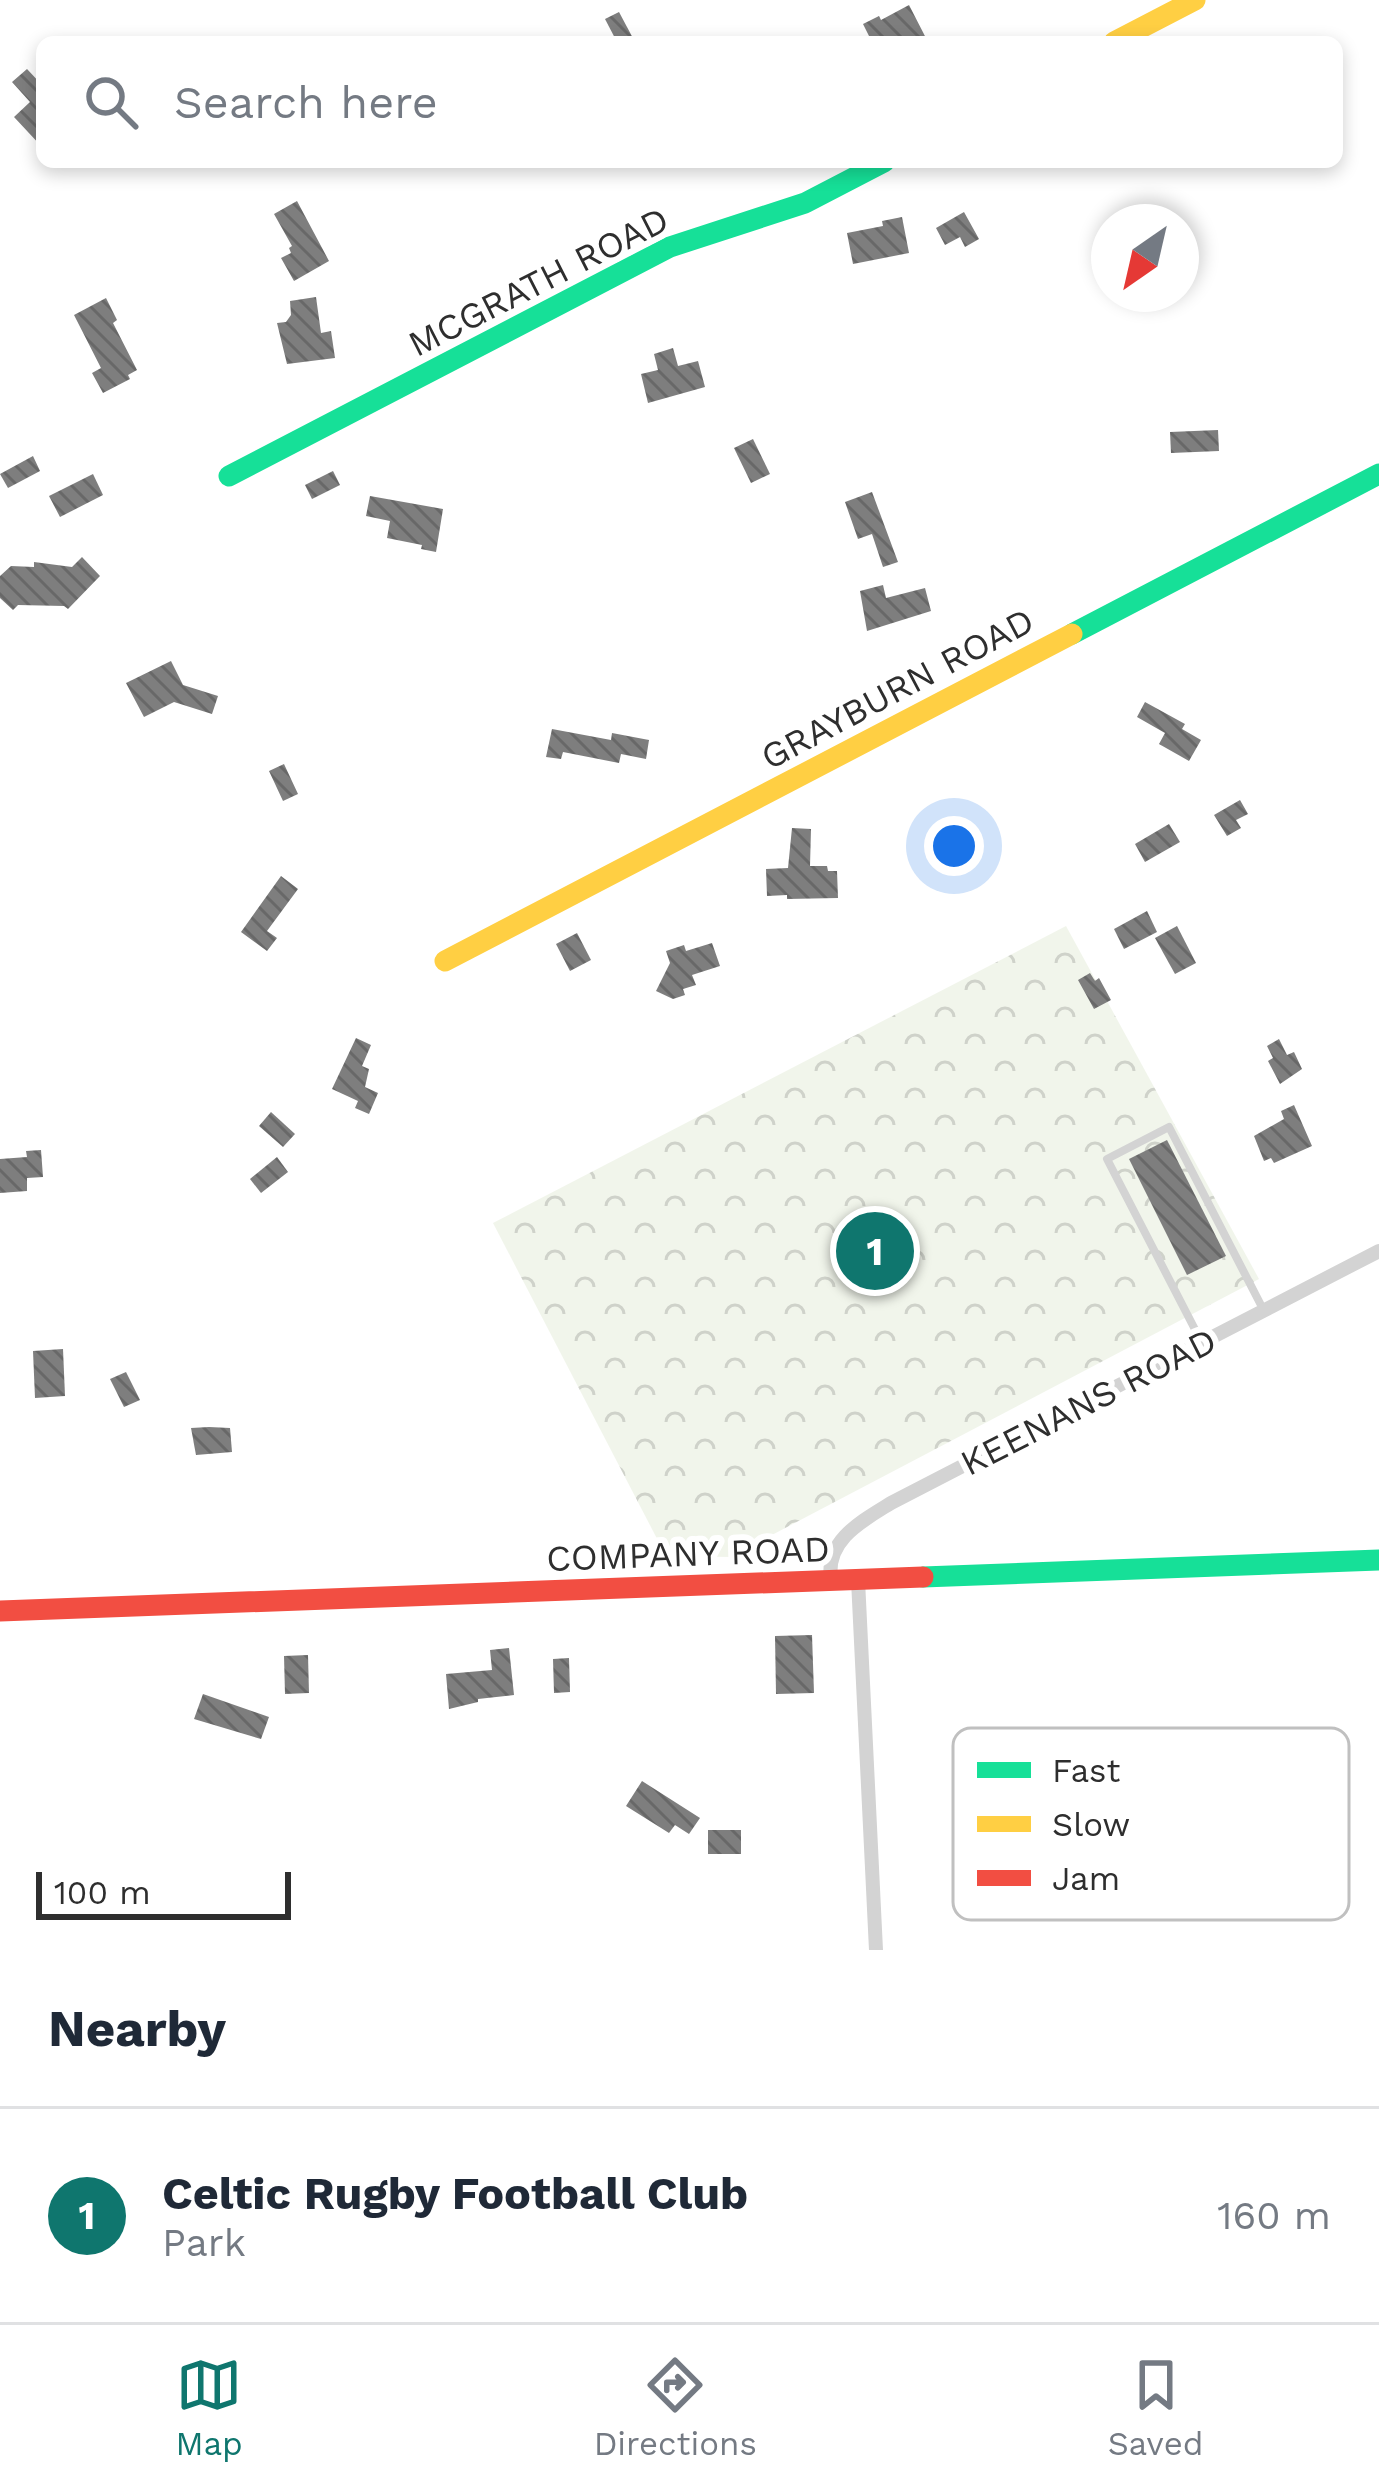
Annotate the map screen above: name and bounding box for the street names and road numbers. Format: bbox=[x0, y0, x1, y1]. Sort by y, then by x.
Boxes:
street label: MCGRATH ROAD bbox=[402, 198, 675, 366]
street label: GRAYBURN ROAD bbox=[754, 599, 1041, 778]
street label: KEENANS ROAD bbox=[954, 1319, 1223, 1484]
street label: COMPANY ROAD bbox=[546, 1528, 831, 1580]

